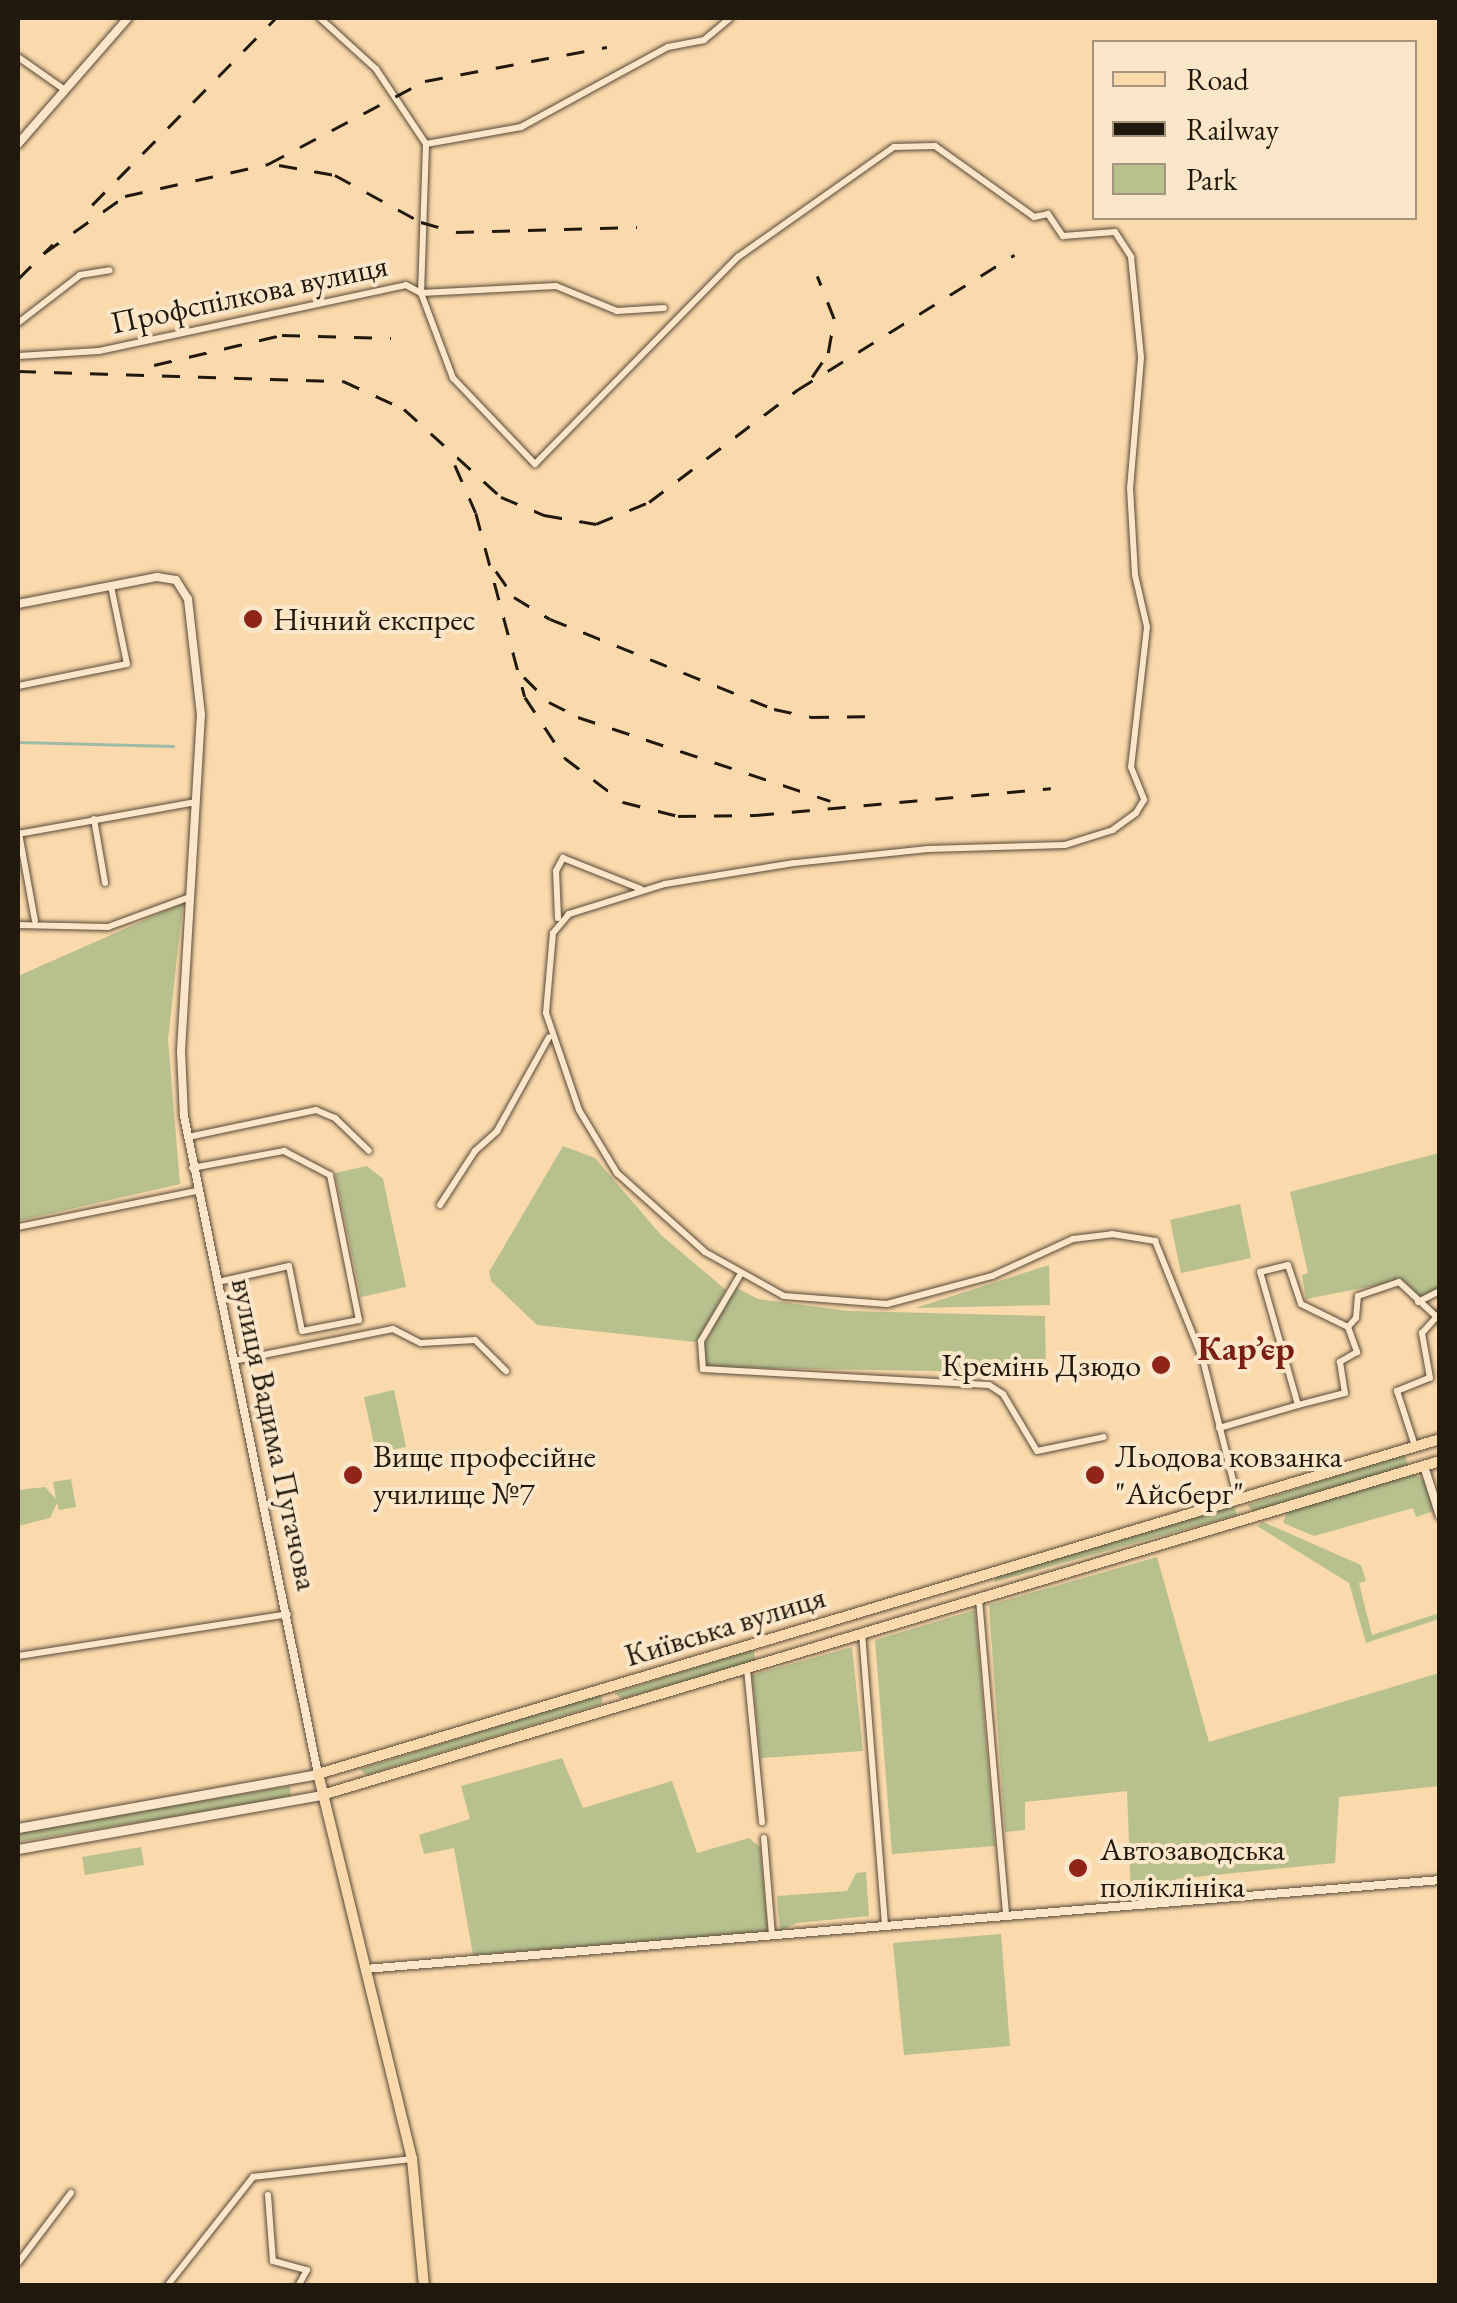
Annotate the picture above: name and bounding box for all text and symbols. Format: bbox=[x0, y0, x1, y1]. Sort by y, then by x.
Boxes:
legend bbox=[1092, 40, 1417, 220]
text: Road bbox=[1186, 60, 1249, 99]
text: Railway bbox=[1186, 110, 1279, 149]
text: Park bbox=[1186, 160, 1237, 199]
street label: Профспілкова вулиця bbox=[107, 246, 391, 342]
place label: Нічний експрес bbox=[273, 600, 476, 638]
marker: Нічний експрес bbox=[242, 608, 264, 630]
street label: вулиця Вадима Пугачова bbox=[223, 1274, 327, 1594]
district label: Кар’єр bbox=[1197, 1327, 1295, 1369]
place label: Кремінь Дзюдо bbox=[941, 1346, 1141, 1384]
marker: Кремінь Дзюдо bbox=[1150, 1354, 1172, 1376]
place label: Вище професійне училище №7 bbox=[373, 1438, 596, 1513]
place label: Льодова ковзанка "Айсберг" bbox=[1115, 1438, 1342, 1513]
marker: Вище професійне училище №7 bbox=[342, 1464, 364, 1486]
marker: Льодова ковзанка "Айсберг" bbox=[1084, 1464, 1106, 1486]
street label: Київська вулиця bbox=[620, 1577, 830, 1675]
place label: Автозаводська поліклініка bbox=[1100, 1831, 1285, 1906]
marker: Автозаводська поліклініка bbox=[1065, 1855, 1091, 1881]

